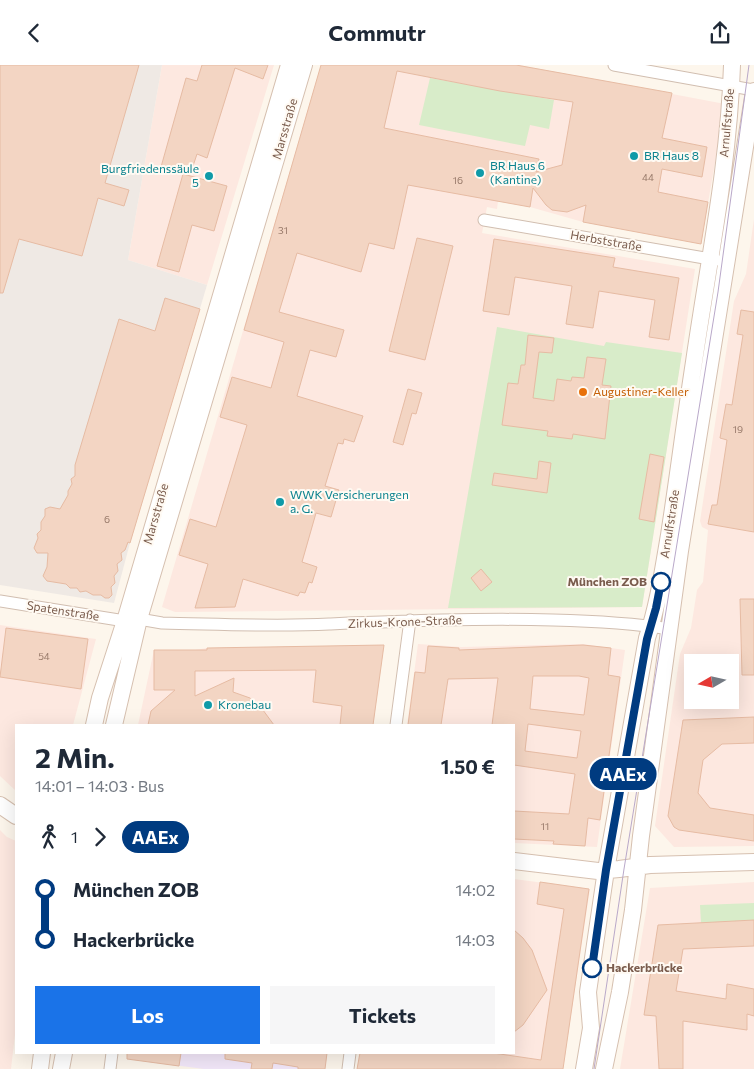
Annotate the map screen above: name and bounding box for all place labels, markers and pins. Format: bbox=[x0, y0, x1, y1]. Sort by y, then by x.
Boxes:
place label: BR Haus 8 bbox=[644, 148, 699, 162]
marker: BR Haus 8 bbox=[628, 150, 640, 162]
place label: BR Haus 6 (Kantine) bbox=[490, 158, 545, 186]
place label: Burgfriedenssäule 5 bbox=[101, 161, 199, 189]
marker: BR Haus 6 (Kantine) bbox=[474, 167, 486, 179]
marker: Burgfriedenssäule 5 bbox=[203, 170, 215, 182]
place label: Augustiner-Keller bbox=[593, 384, 689, 398]
marker: Augustiner-Keller bbox=[577, 386, 589, 398]
place label: WWK Versicherungen a. G. bbox=[290, 487, 409, 515]
marker: WWK Versicherungen a. G. bbox=[274, 496, 286, 508]
marker: München ZOB bbox=[651, 572, 671, 592]
place label: München ZOB bbox=[568, 574, 647, 588]
place label: Kronebau bbox=[218, 697, 271, 711]
marker: Kronebau bbox=[202, 699, 214, 711]
marker: Hackerbrücke bbox=[582, 958, 602, 978]
place label: Hackerbrücke bbox=[606, 960, 683, 974]

